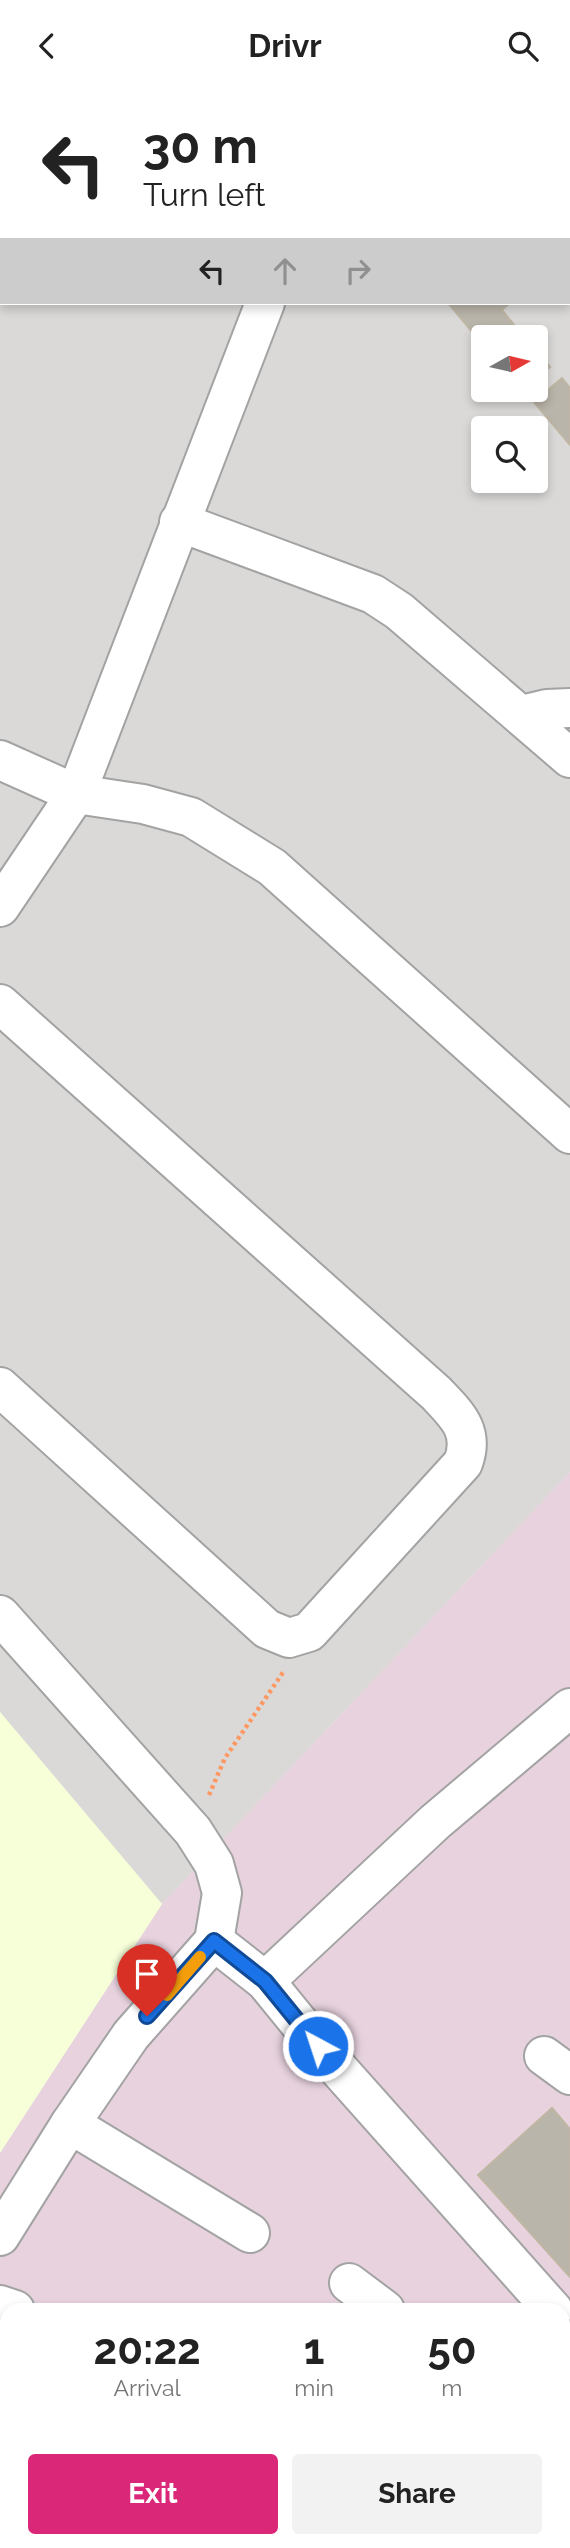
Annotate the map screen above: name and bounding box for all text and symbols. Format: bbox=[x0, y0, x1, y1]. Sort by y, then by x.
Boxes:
icon: back bbox=[28, 27, 66, 65]
text: Drivr bbox=[248, 27, 322, 64]
icon: search bbox=[504, 27, 542, 65]
text: 30 m bbox=[143, 117, 258, 174]
icon: left bbox=[28, 119, 119, 210]
text: Turn left bbox=[143, 176, 265, 213]
icon: left bbox=[193, 252, 231, 290]
icon: ahead bbox=[266, 252, 304, 290]
icon: right bbox=[339, 252, 377, 290]
north arrow bbox=[471, 325, 548, 403]
map controls bbox=[471, 325, 548, 493]
button: search bbox=[471, 416, 548, 493]
pin bbox=[117, 1944, 177, 2016]
icon: arrive bbox=[128, 1955, 166, 1993]
position arrow bbox=[281, 2009, 355, 2083]
text: 20:22 bbox=[94, 2325, 201, 2374]
text: 1 bbox=[304, 2325, 324, 2374]
text: 50 bbox=[427, 2325, 476, 2374]
text: Arrival bbox=[113, 2374, 181, 2401]
text: min bbox=[294, 2374, 334, 2401]
text: m bbox=[441, 2374, 462, 2401]
button: Exit bbox=[28, 2454, 278, 2534]
button: Share bbox=[292, 2454, 542, 2534]

